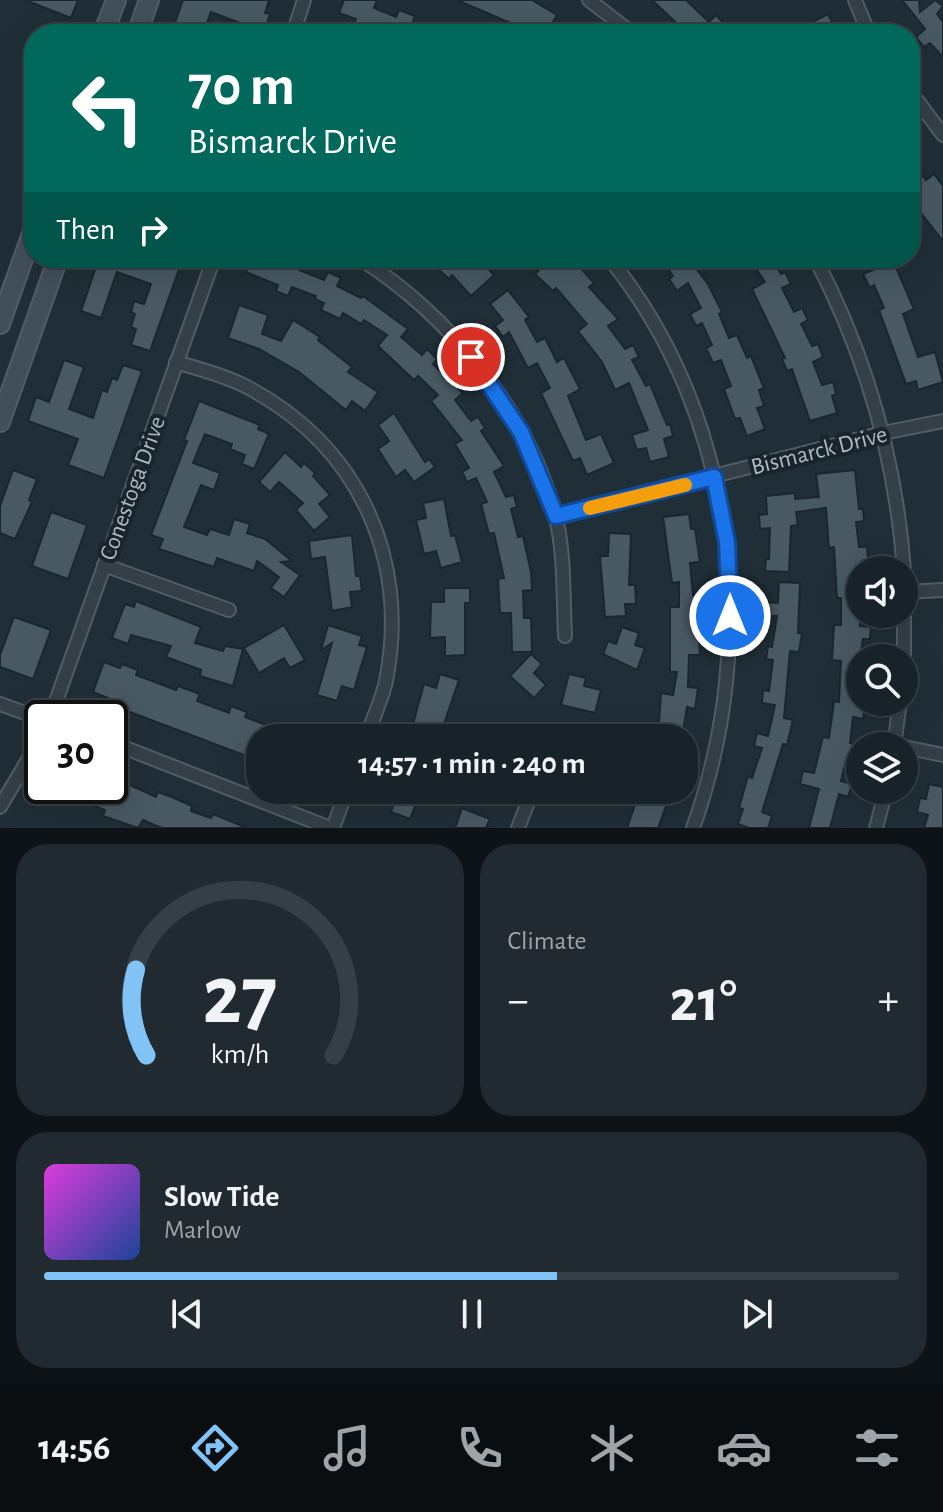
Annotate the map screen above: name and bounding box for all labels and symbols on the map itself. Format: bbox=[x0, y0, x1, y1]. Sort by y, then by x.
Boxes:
pin bbox=[437, 323, 505, 391]
street label: Conestoga Drive bbox=[96, 413, 170, 564]
street label: Bismarck Drive bbox=[749, 422, 890, 479]
position arrow bbox=[688, 574, 772, 658]
speed limit sign: 30 bbox=[24, 700, 128, 804]

